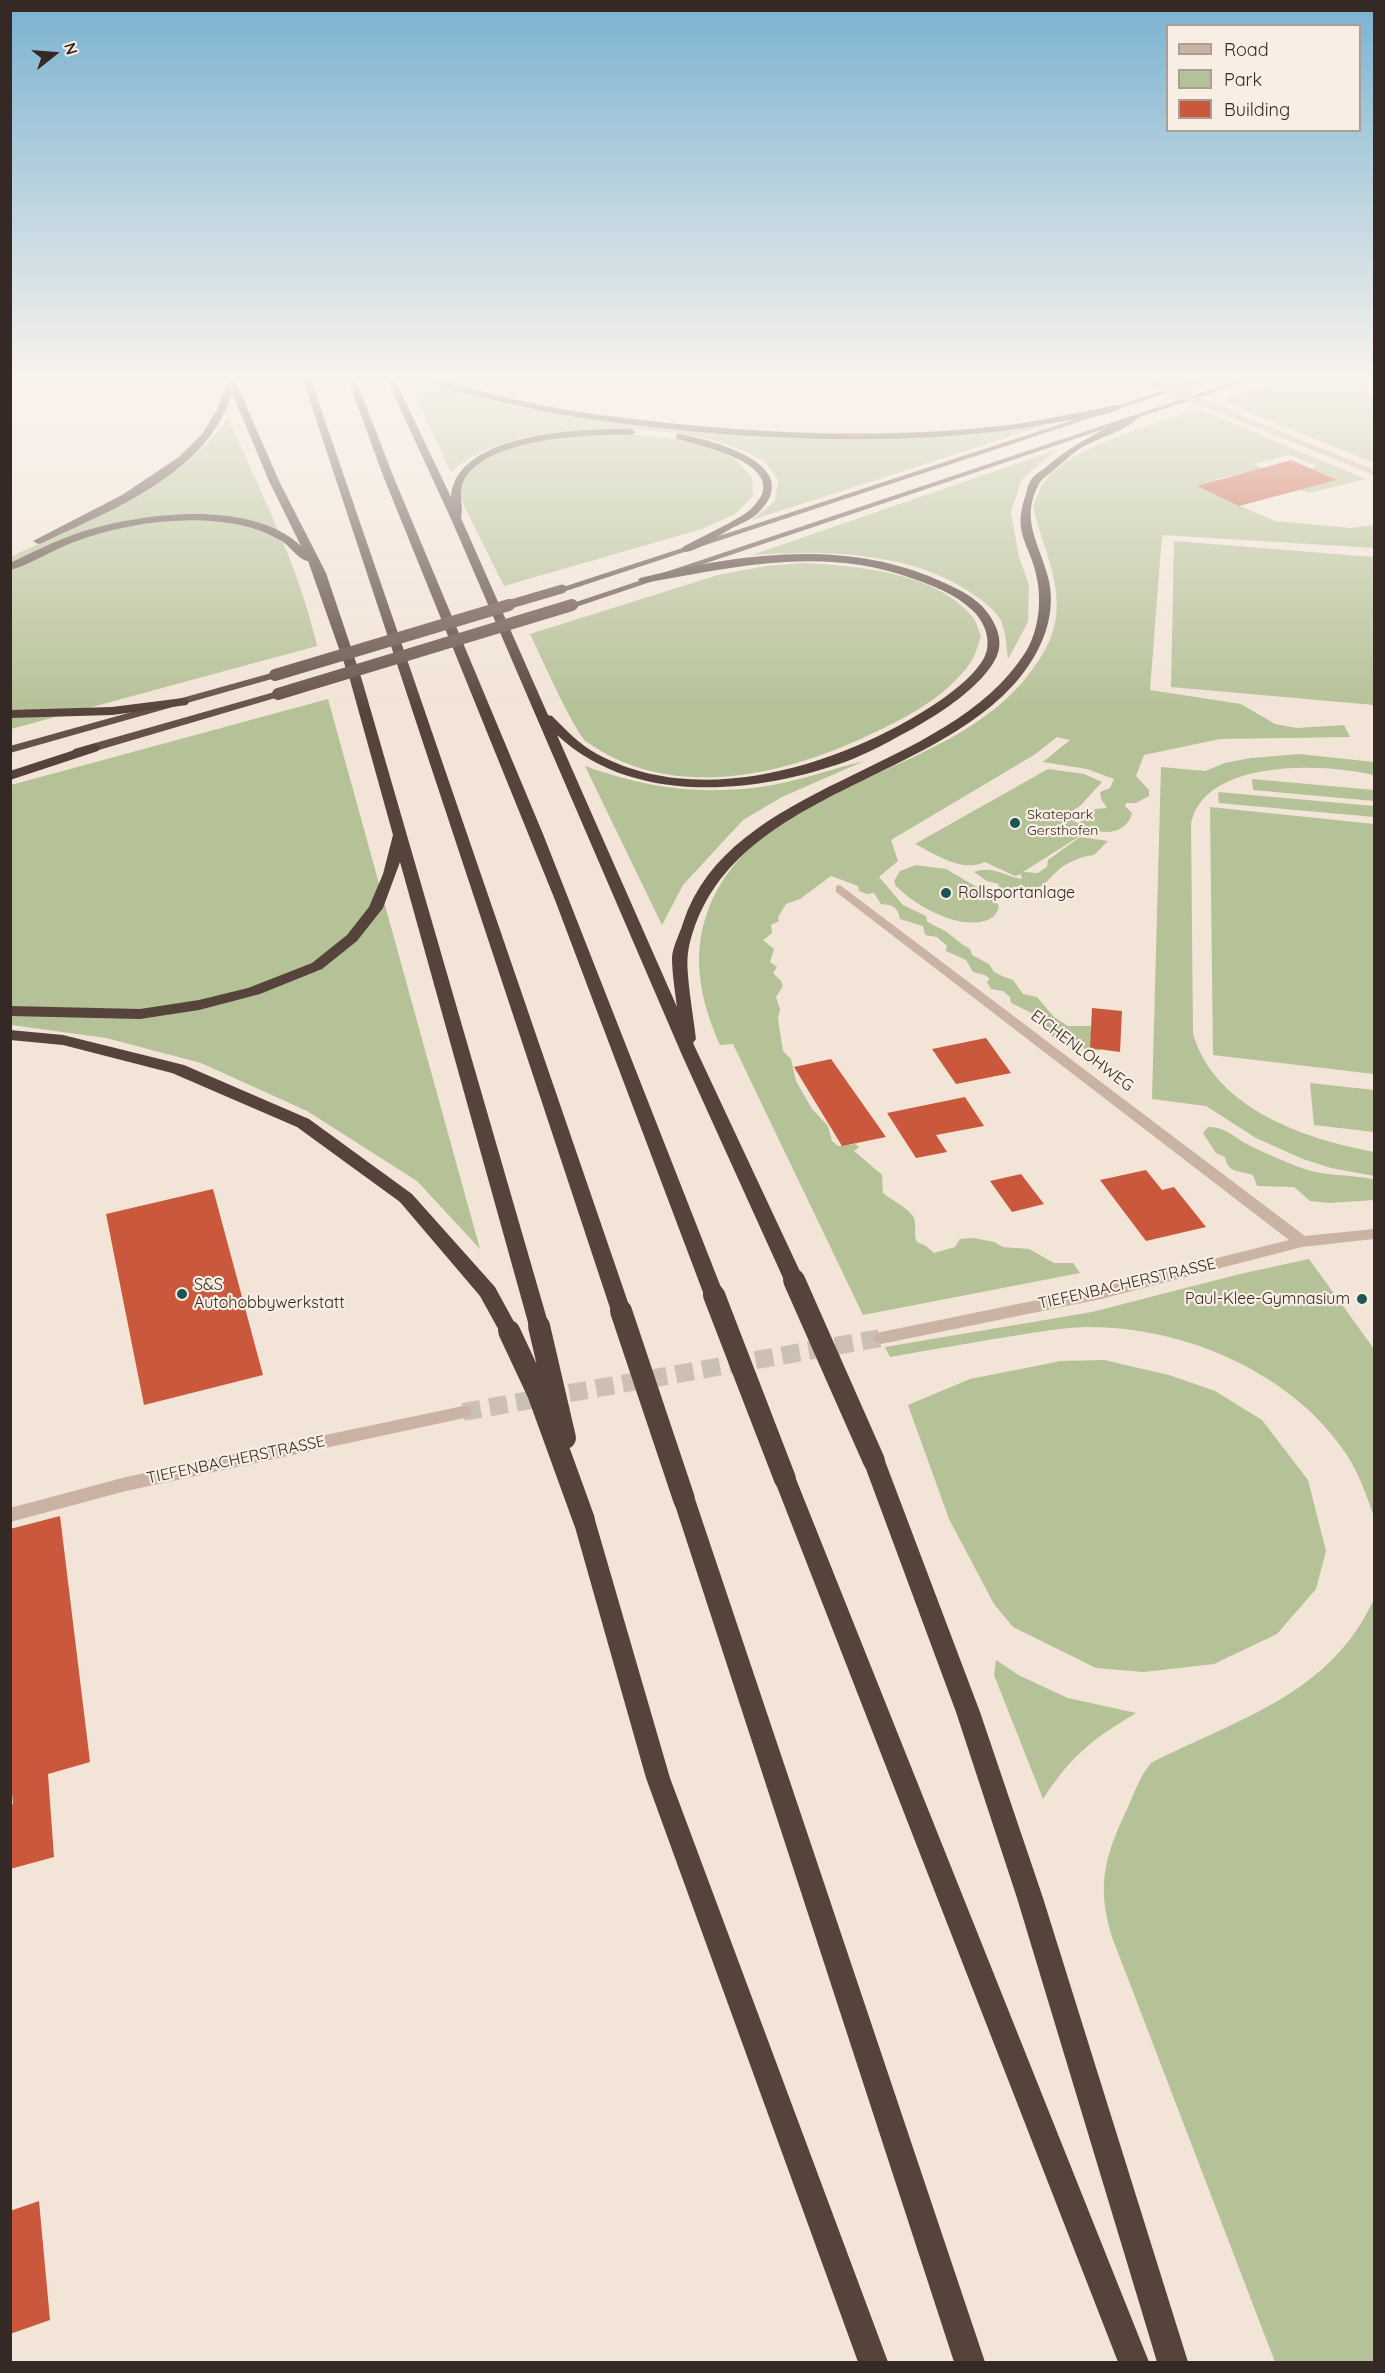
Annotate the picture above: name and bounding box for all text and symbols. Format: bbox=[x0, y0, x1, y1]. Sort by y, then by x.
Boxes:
north arrow bbox=[24, 24, 84, 84]
legend bbox=[1166, 24, 1361, 132]
text: Road bbox=[1224, 38, 1269, 61]
text: N bbox=[60, 40, 82, 57]
text: Park bbox=[1224, 68, 1262, 91]
text: Building bbox=[1224, 98, 1290, 121]
place label: Skatepark Gersthofen bbox=[1027, 807, 1098, 840]
marker: Skatepark Gersthofen bbox=[1008, 816, 1022, 830]
place label: Rollsportanlage bbox=[958, 883, 1075, 903]
marker: Rollsportanlage bbox=[939, 886, 953, 900]
street label: EICHENLOHWEG bbox=[1027, 1006, 1137, 1096]
street label: TIEFENBACHERSTRASSE bbox=[1036, 1254, 1218, 1314]
place label: S&S Autohobbywerkstatt bbox=[194, 1275, 345, 1313]
marker: S&S Autohobbywerkstatt bbox=[175, 1287, 189, 1301]
place label: Paul-Klee-Gymnasium bbox=[1185, 1289, 1350, 1309]
marker: Paul-Klee-Gymnasium bbox=[1355, 1292, 1369, 1306]
street label: TIEFENBACHERSTRASSE bbox=[145, 1432, 327, 1488]

